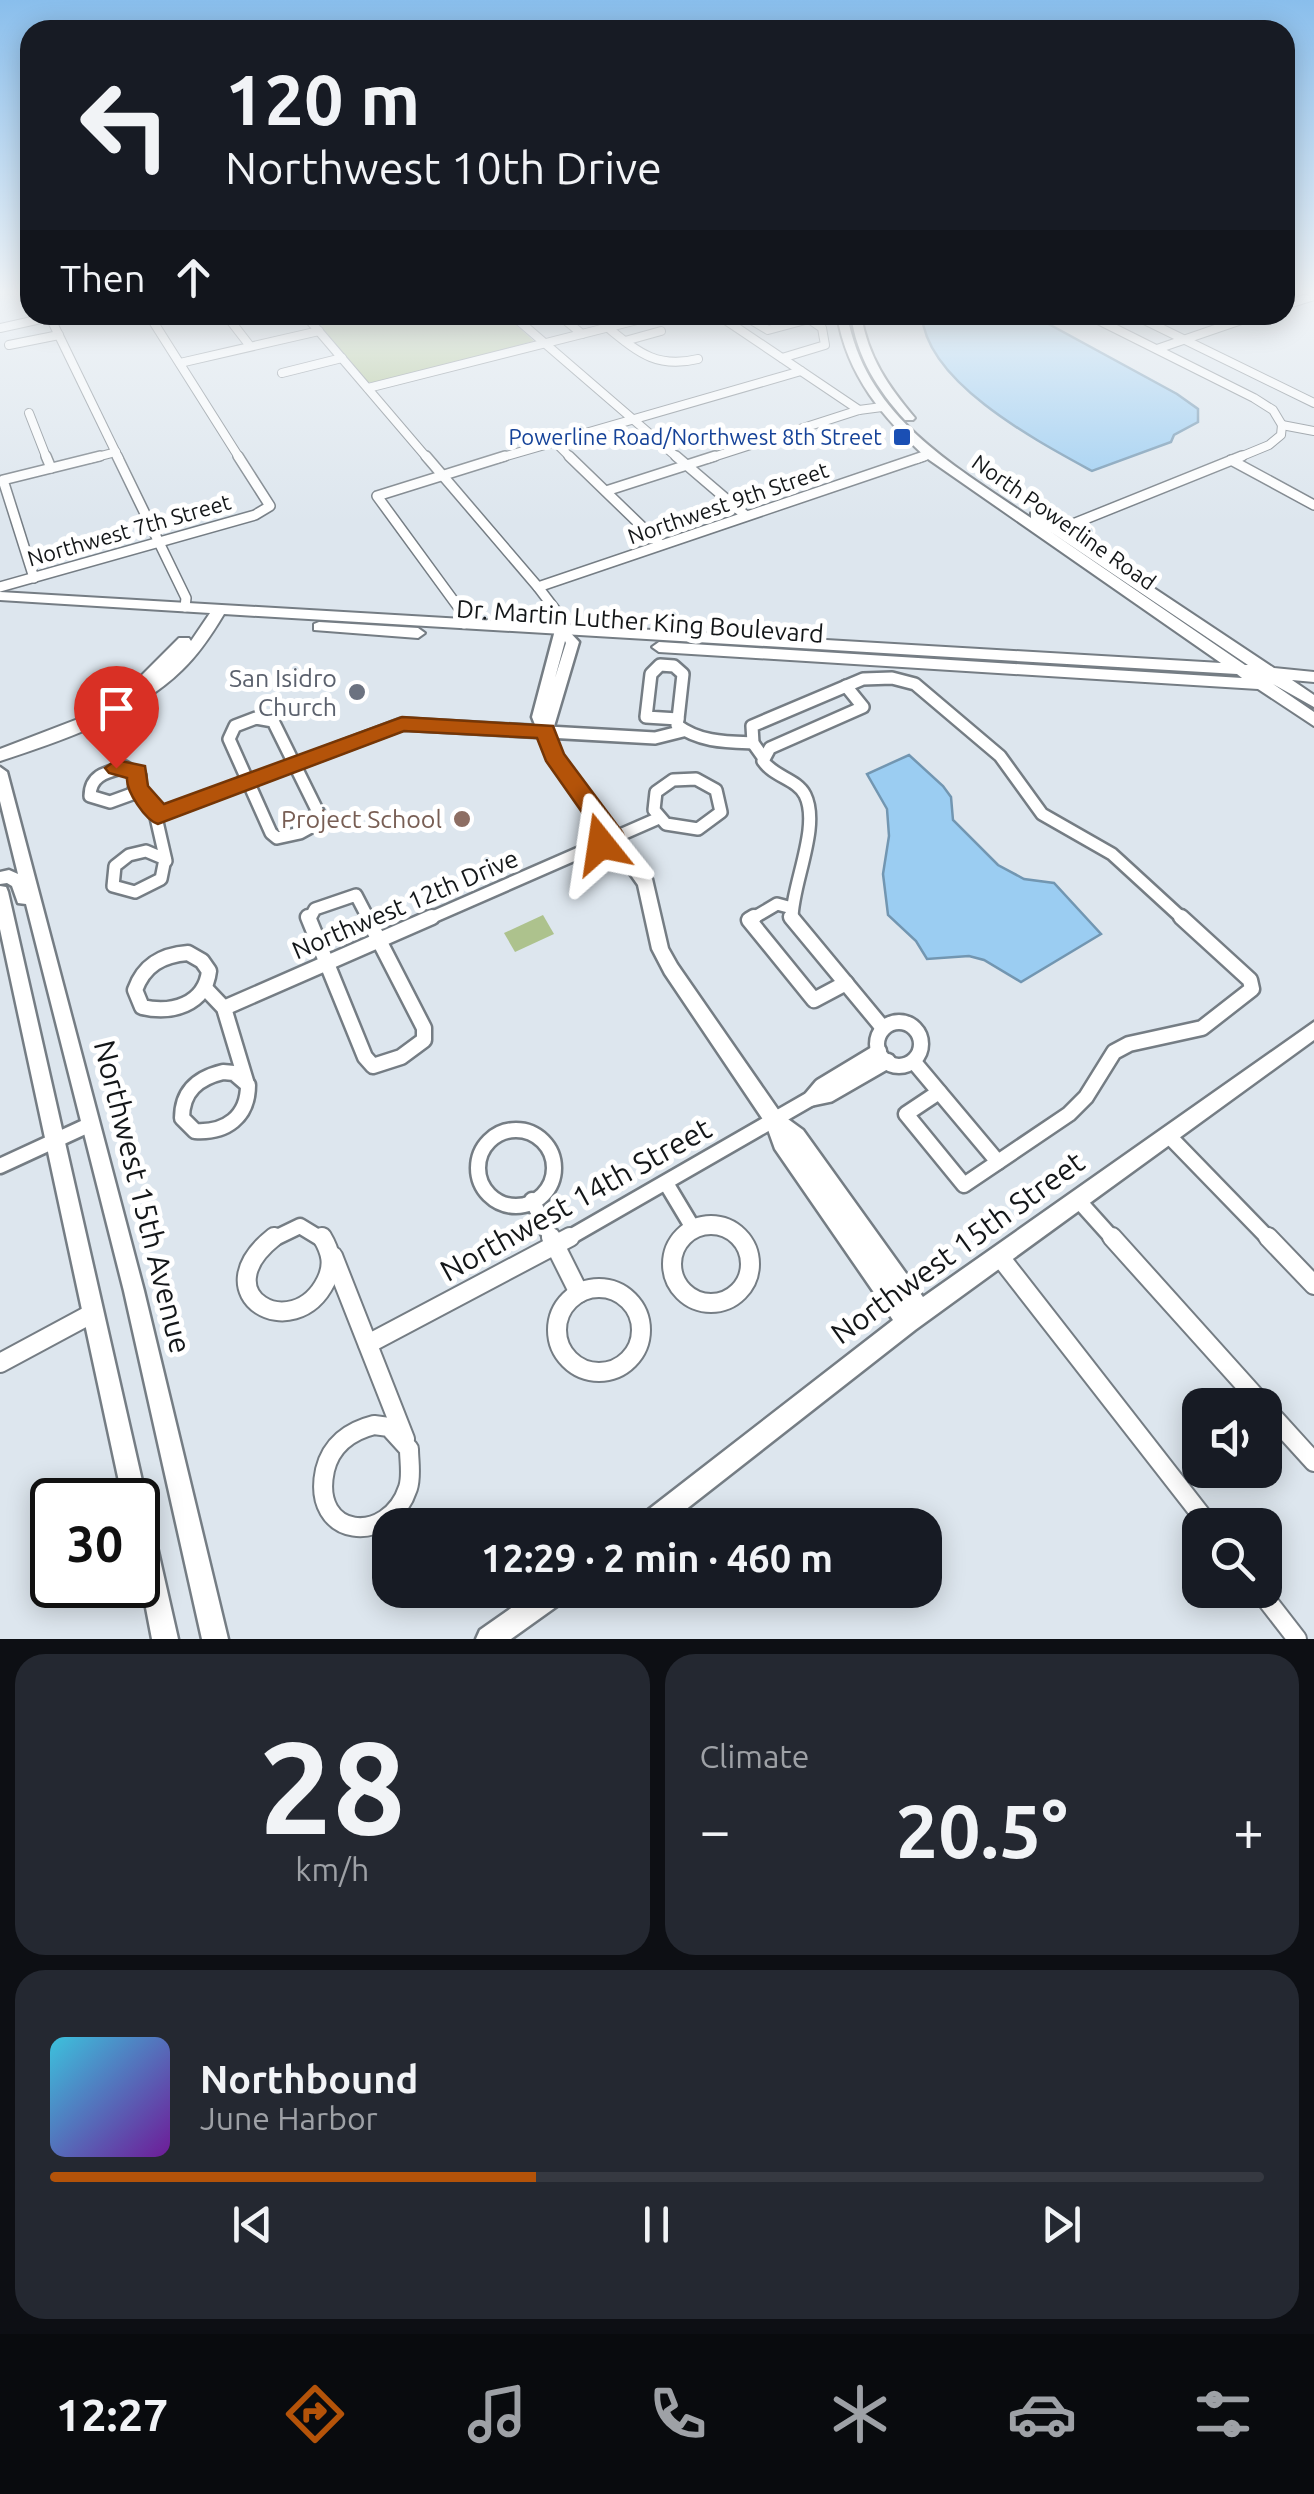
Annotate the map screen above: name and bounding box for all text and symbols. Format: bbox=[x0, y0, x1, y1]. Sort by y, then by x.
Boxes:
icon: left bbox=[60, 60, 190, 190]
text: 120 m bbox=[225, 60, 420, 138]
text: Northwest 10th Drive bbox=[225, 142, 662, 193]
icon: ahead bbox=[166, 250, 221, 305]
text: Then bbox=[60, 257, 146, 299]
place label: Powerline Road/Northwest 8th Street bbox=[508, 424, 882, 449]
marker: Powerline Road/Northwest 8th Street bbox=[891, 426, 913, 448]
street label: North Powerline Road bbox=[968, 449, 1161, 594]
street label: Northwest 9th Street bbox=[624, 456, 832, 549]
street label: Northwest 7th Street bbox=[24, 488, 234, 571]
street label: Dr. Martin Luther King Boulevard bbox=[455, 594, 825, 648]
place label: San Isidro Church bbox=[229, 664, 337, 721]
pin bbox=[74, 666, 159, 769]
icon: arrive bbox=[89, 681, 144, 736]
marker: San Isidro Church bbox=[346, 681, 368, 703]
position arrow bbox=[549, 792, 653, 896]
place label: Project School bbox=[281, 805, 442, 833]
marker: Project School bbox=[451, 808, 473, 830]
street label: Northwest 12th Drive bbox=[288, 844, 522, 964]
street label: Northwest 15th Avenue bbox=[88, 1037, 198, 1357]
street label: Northwest 14th Street bbox=[434, 1110, 717, 1288]
street label: Northwest 15th Street bbox=[824, 1144, 1091, 1350]
map controls bbox=[1182, 1388, 1282, 1608]
button: sound bbox=[1182, 1388, 1282, 1488]
speed limit sign: 30 bbox=[30, 1478, 160, 1608]
button: search bbox=[1182, 1508, 1282, 1608]
text: 12:29 · 2 min · 460 m bbox=[481, 1537, 833, 1579]
text: 28 bbox=[259, 1713, 406, 1859]
text: Climate bbox=[700, 1738, 810, 1774]
text: 20.5° bbox=[896, 1788, 1068, 1872]
text: − bbox=[700, 1799, 731, 1860]
text: + bbox=[1233, 1799, 1264, 1860]
text: km/h bbox=[295, 1851, 369, 1887]
text: Northbound bbox=[200, 2058, 418, 2100]
text: June Harbor bbox=[200, 2100, 378, 2136]
icon: previous bbox=[225, 2197, 280, 2252]
icon: pause bbox=[629, 2197, 684, 2252]
icon: next bbox=[1034, 2197, 1089, 2252]
icon: directions bbox=[280, 2379, 350, 2449]
icon: music bbox=[462, 2379, 532, 2449]
icon: phone bbox=[643, 2379, 713, 2449]
icon: climate bbox=[825, 2379, 895, 2449]
icon: car bbox=[1007, 2379, 1077, 2449]
icon: filters bbox=[1188, 2379, 1258, 2449]
text: 12:27 bbox=[56, 2389, 168, 2440]

